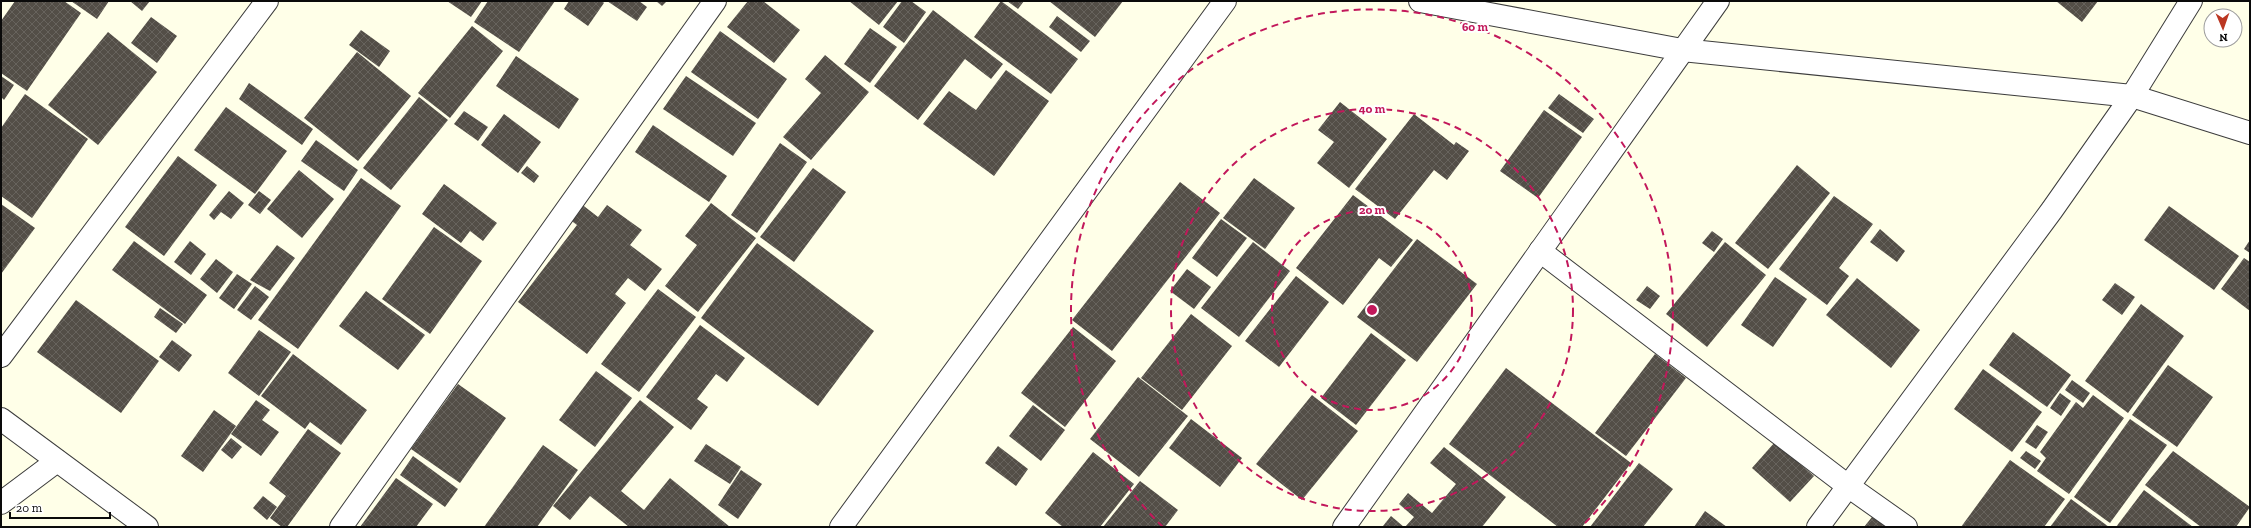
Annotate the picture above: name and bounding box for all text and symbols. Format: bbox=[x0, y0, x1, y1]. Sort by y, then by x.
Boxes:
north arrow bbox=[2203, 8, 2243, 48]
text: 60 m bbox=[1462, 20, 1489, 34]
text: N bbox=[2218, 31, 2228, 44]
text: 40 m bbox=[1359, 102, 1386, 116]
text: 20 m bbox=[1359, 203, 1386, 217]
centre of rings bbox=[1365, 303, 1379, 317]
scale bar bbox=[10, 494, 110, 520]
text: 20 m bbox=[16, 501, 43, 515]

